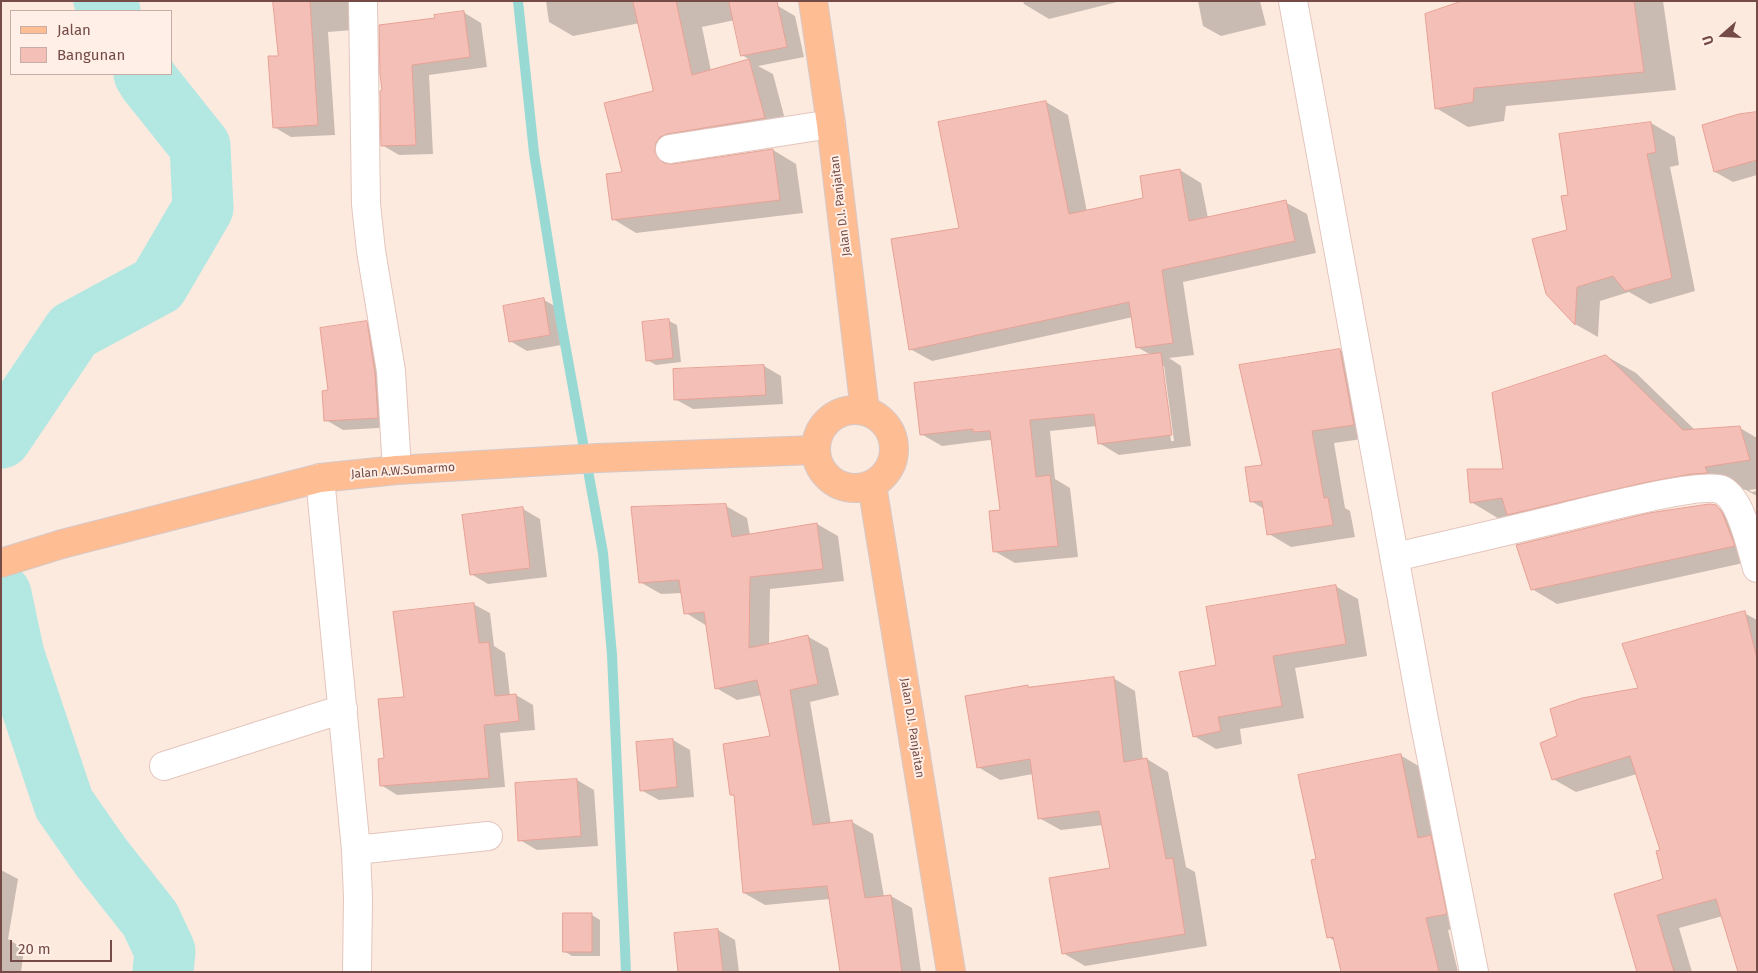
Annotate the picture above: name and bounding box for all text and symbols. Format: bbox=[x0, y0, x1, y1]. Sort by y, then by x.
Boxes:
legend bbox=[10, 10, 172, 75]
north arrow bbox=[1698, 10, 1748, 60]
text: Jalan bbox=[57, 21, 91, 39]
text: U bbox=[1699, 33, 1718, 47]
text: Bangunan bbox=[57, 46, 125, 64]
street label: Jalan D.I. Panjaitan bbox=[828, 155, 854, 257]
street label: Jalan A.W.Sumarmo bbox=[350, 460, 456, 482]
street label: Jalan D.I. Panjaitan bbox=[897, 677, 927, 779]
scale bar bbox=[12, 930, 115, 962]
text: 20 m bbox=[18, 940, 51, 958]

